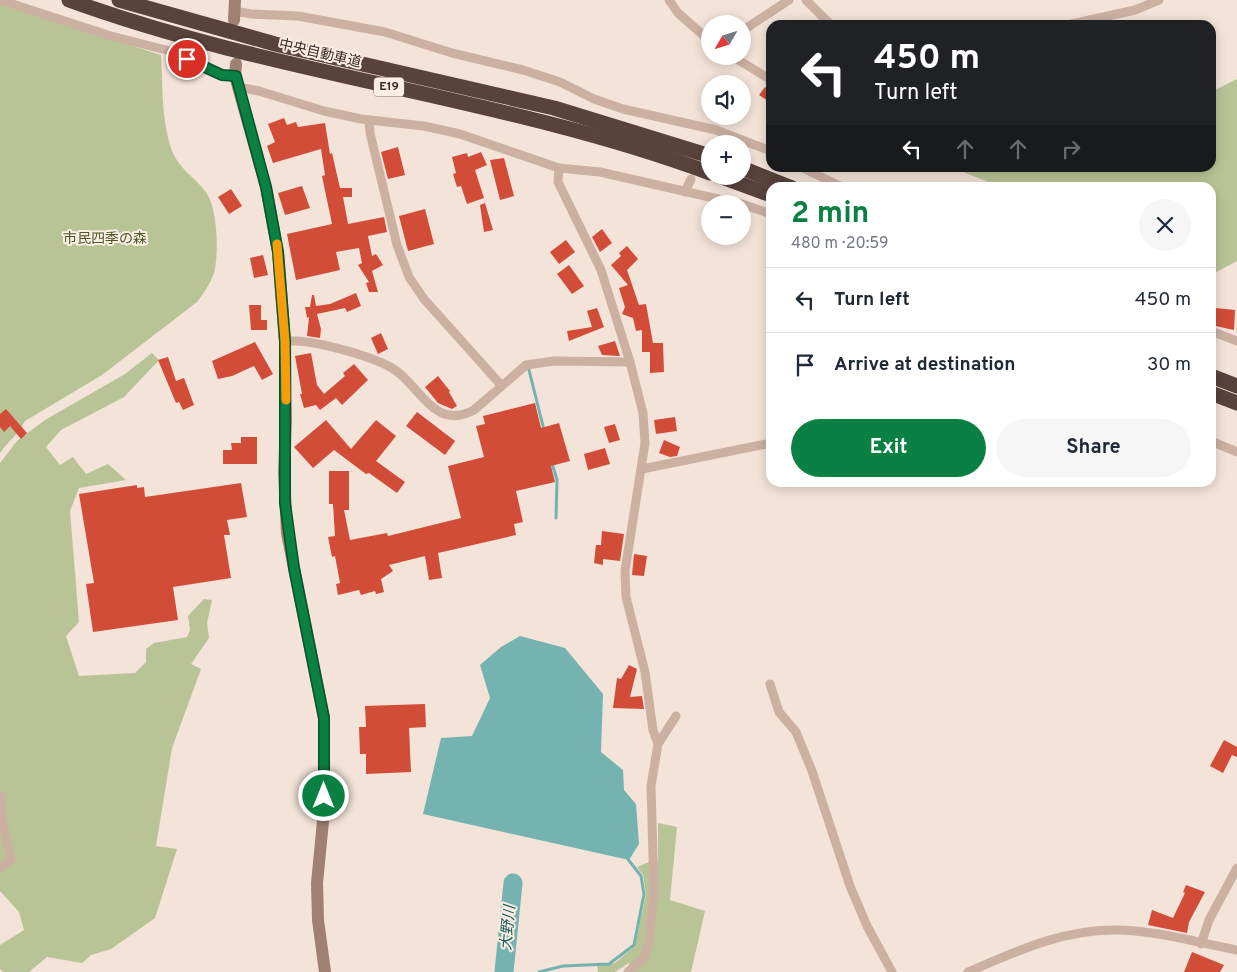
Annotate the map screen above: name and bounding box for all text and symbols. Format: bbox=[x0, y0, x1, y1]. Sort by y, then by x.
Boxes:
north arrow bbox=[701, 15, 751, 65]
map controls bbox=[701, 15, 751, 245]
street label: 中央自動車道 bbox=[277, 36, 363, 72]
text: 450 m bbox=[874, 37, 980, 81]
pin bbox=[166, 38, 208, 80]
icon: left bbox=[791, 40, 856, 105]
icon: arrive bbox=[173, 45, 201, 73]
button: sound bbox=[701, 75, 751, 125]
road number: E19 bbox=[374, 77, 404, 96]
text: Turn left bbox=[874, 80, 957, 107]
button: + bbox=[701, 135, 751, 185]
icon: left bbox=[898, 135, 926, 163]
icon: ahead bbox=[951, 135, 979, 163]
icon: ahead bbox=[1004, 135, 1032, 163]
icon: right bbox=[1057, 135, 1085, 163]
button: − bbox=[701, 195, 751, 245]
text: 2 min bbox=[791, 196, 869, 233]
button: close bbox=[1139, 199, 1191, 251]
park label: 市民四季の森 bbox=[63, 231, 147, 248]
text: 480 m · 20:59 bbox=[791, 234, 889, 254]
icon: left bbox=[791, 286, 819, 314]
text: Turn left bbox=[834, 288, 910, 312]
text: 450 m bbox=[1135, 288, 1191, 312]
icon: arrive bbox=[791, 351, 819, 379]
text: Arrive at destination bbox=[834, 353, 1015, 377]
text: 30 m bbox=[1147, 353, 1191, 377]
button: Exit bbox=[791, 419, 986, 477]
button: Share bbox=[996, 419, 1191, 477]
position arrow bbox=[297, 769, 349, 821]
water label: 大野川 bbox=[498, 903, 521, 951]

